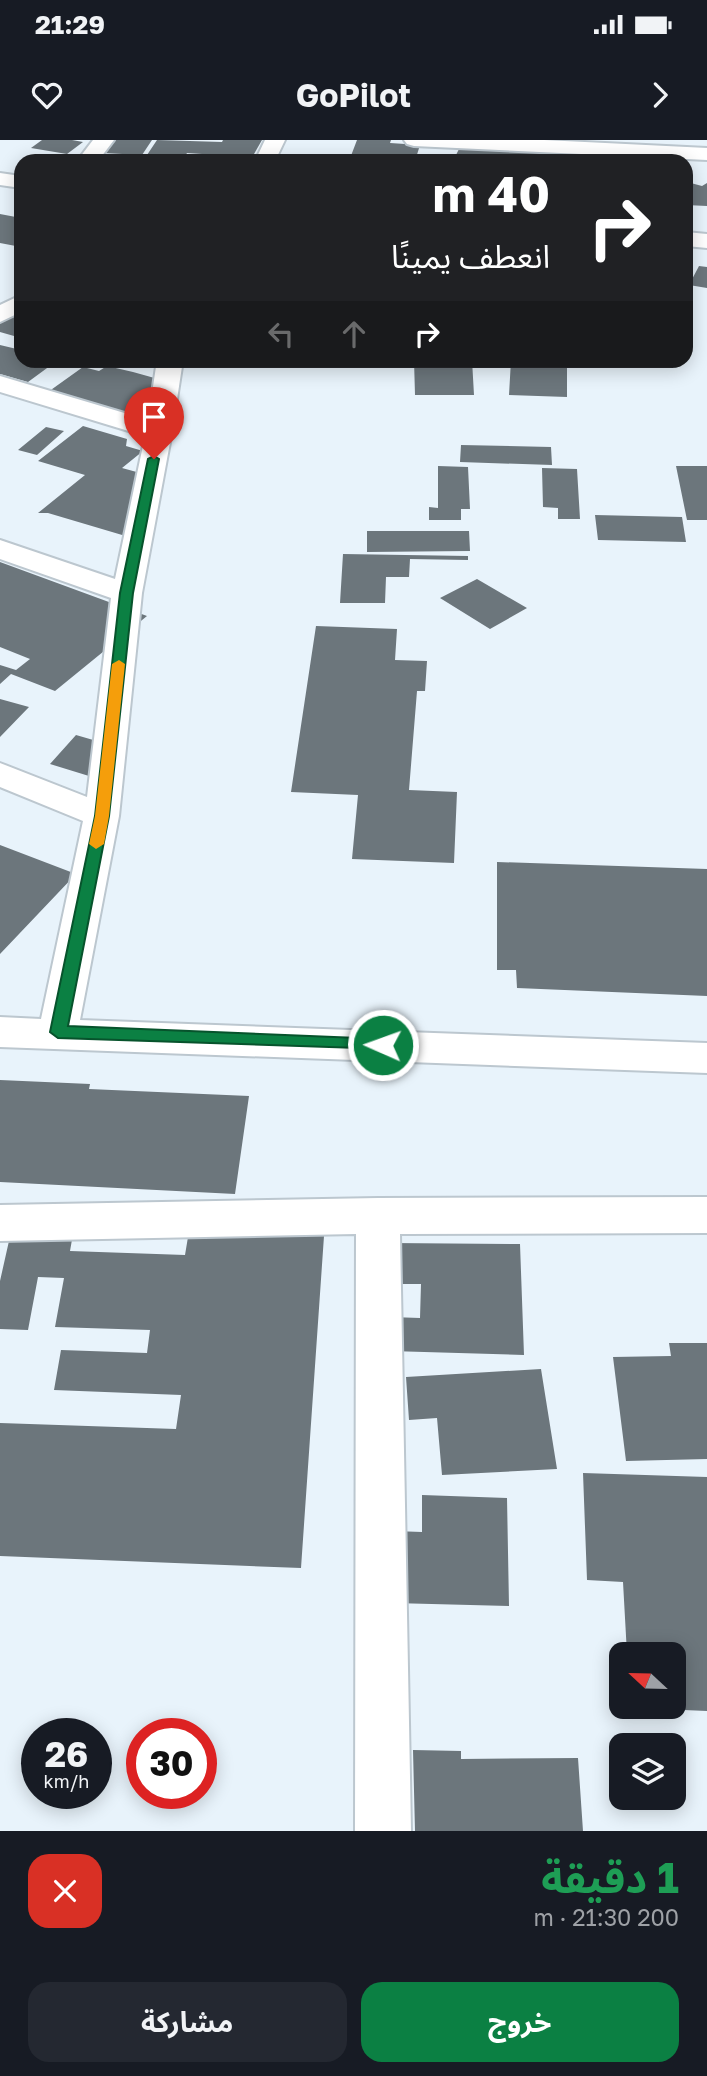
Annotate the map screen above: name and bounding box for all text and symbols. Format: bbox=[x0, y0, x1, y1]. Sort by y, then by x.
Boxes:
text: 21:29 bbox=[35, 9, 105, 40]
icon: heart bbox=[28, 76, 66, 114]
text: GoPilot bbox=[296, 76, 411, 114]
icon: forward bbox=[641, 76, 679, 114]
text: 40 m bbox=[432, 164, 550, 223]
icon: right bbox=[574, 182, 665, 273]
text: انعطف يمينًا bbox=[391, 237, 550, 275]
icon: left bbox=[262, 315, 300, 353]
icon: ahead bbox=[335, 315, 373, 353]
icon: right bbox=[408, 315, 446, 353]
pin bbox=[124, 387, 184, 459]
icon: arrive bbox=[135, 398, 173, 436]
position arrow bbox=[346, 1008, 420, 1082]
north arrow bbox=[609, 1642, 686, 1718]
map controls bbox=[609, 1642, 686, 1810]
speed limit sign: 30 bbox=[126, 1718, 217, 1809]
text: 26 bbox=[45, 1733, 88, 1775]
button: layers bbox=[609, 1733, 686, 1810]
text: km/h bbox=[44, 1770, 89, 1792]
text: 1 دقيقة bbox=[541, 1852, 679, 1902]
button: close bbox=[28, 1854, 102, 1928]
text: 200 m · 21:30 bbox=[534, 1903, 679, 1931]
button: مشاركة bbox=[28, 1982, 347, 2062]
button: خروج bbox=[361, 1982, 679, 2062]

